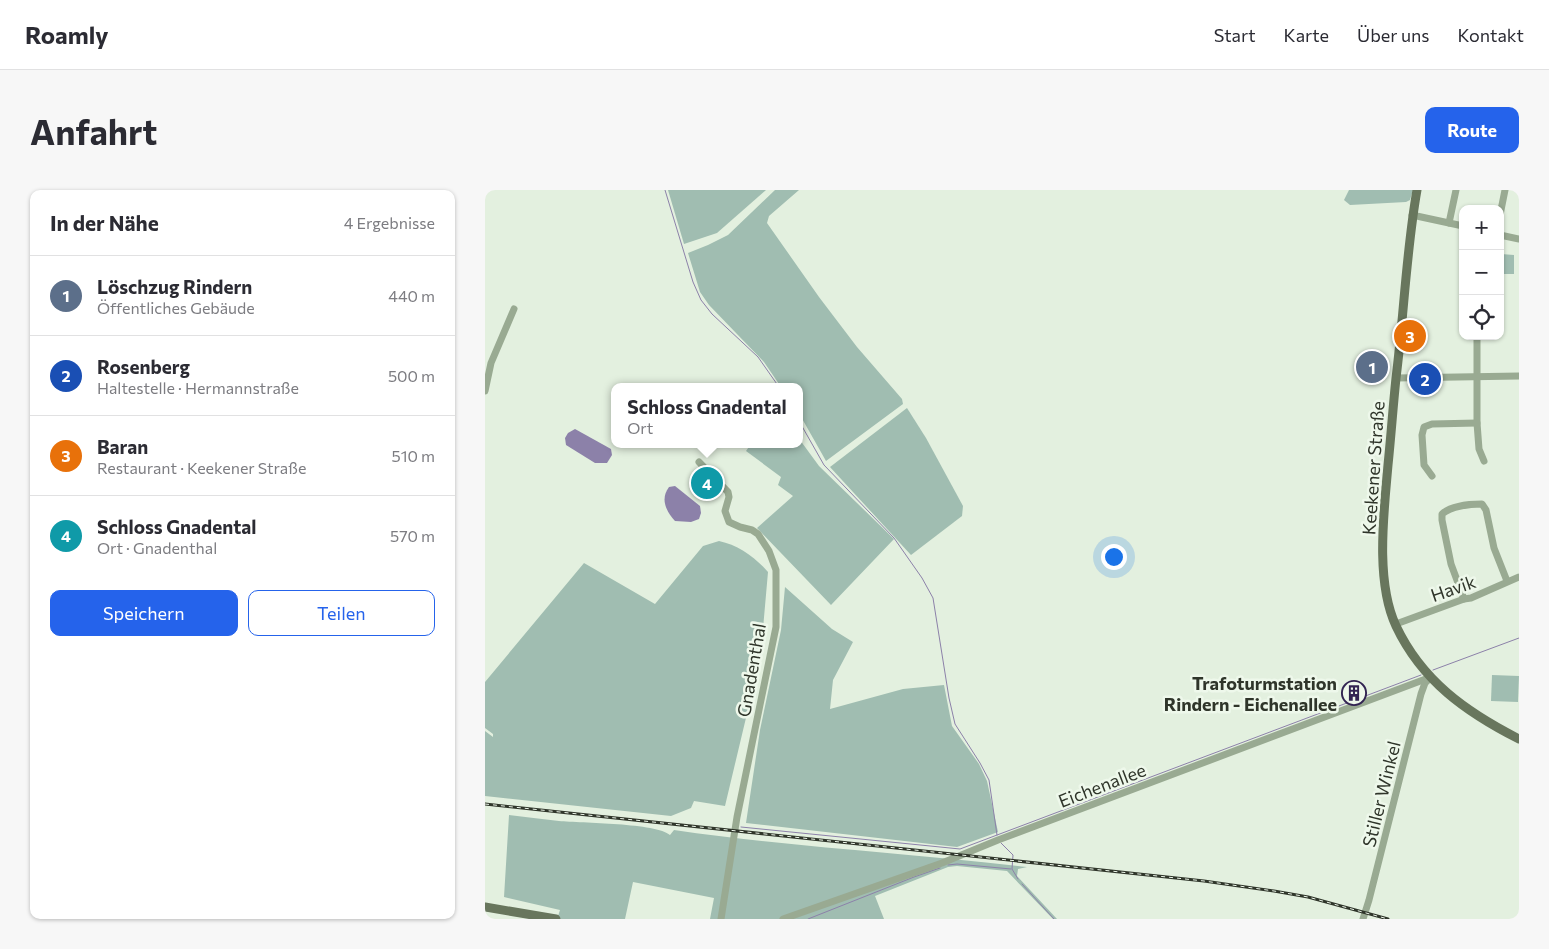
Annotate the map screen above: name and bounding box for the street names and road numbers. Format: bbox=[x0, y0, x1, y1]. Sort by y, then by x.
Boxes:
street label: Keekener Straße bbox=[1357, 400, 1389, 536]
street label: Havik bbox=[1428, 570, 1479, 606]
street label: Gnadenthal bbox=[732, 621, 770, 719]
street label: Stiller Winkel bbox=[1357, 739, 1405, 849]
street label: Eichenallee bbox=[1055, 758, 1149, 812]

